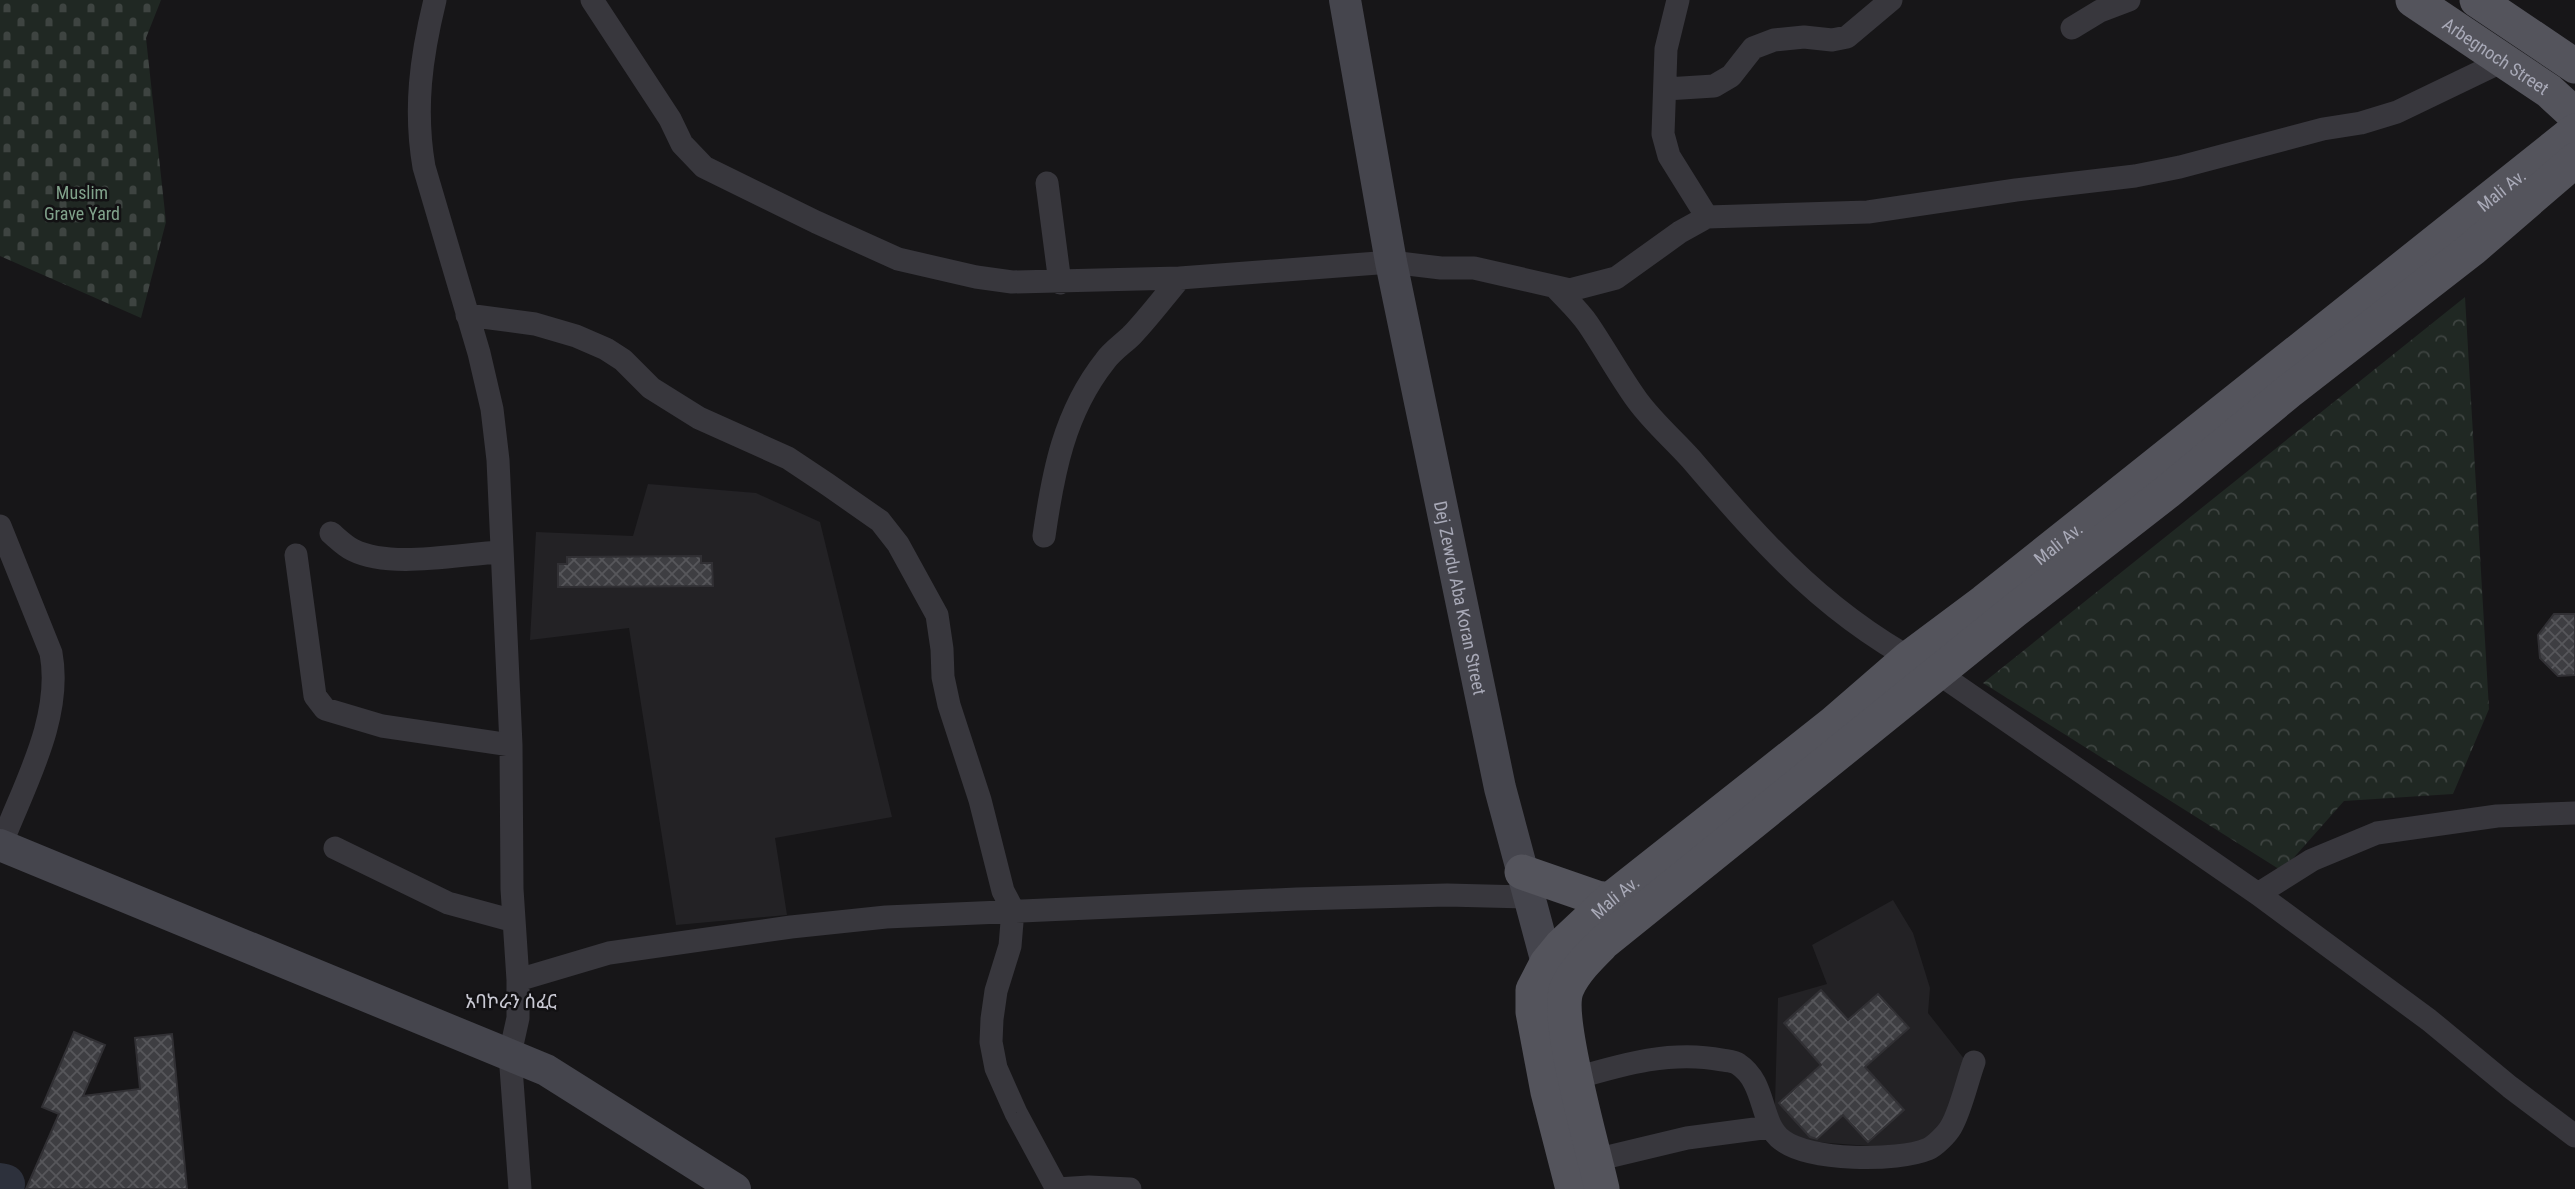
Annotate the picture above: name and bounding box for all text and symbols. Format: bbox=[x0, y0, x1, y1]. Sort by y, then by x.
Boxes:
street label: Arbegnoch Street bbox=[2439, 13, 2553, 99]
street label: Mali Av. bbox=[2473, 164, 2530, 215]
park label: Muslim Grave Yard bbox=[44, 182, 120, 224]
street label: Dej Zewdu Aba Koran Street bbox=[1430, 499, 1491, 697]
street label: Mali Av. bbox=[2029, 517, 2086, 569]
street label: Mali Av. bbox=[1587, 871, 1643, 923]
district label: አባኮራን ሰፈር bbox=[465, 990, 557, 1013]

